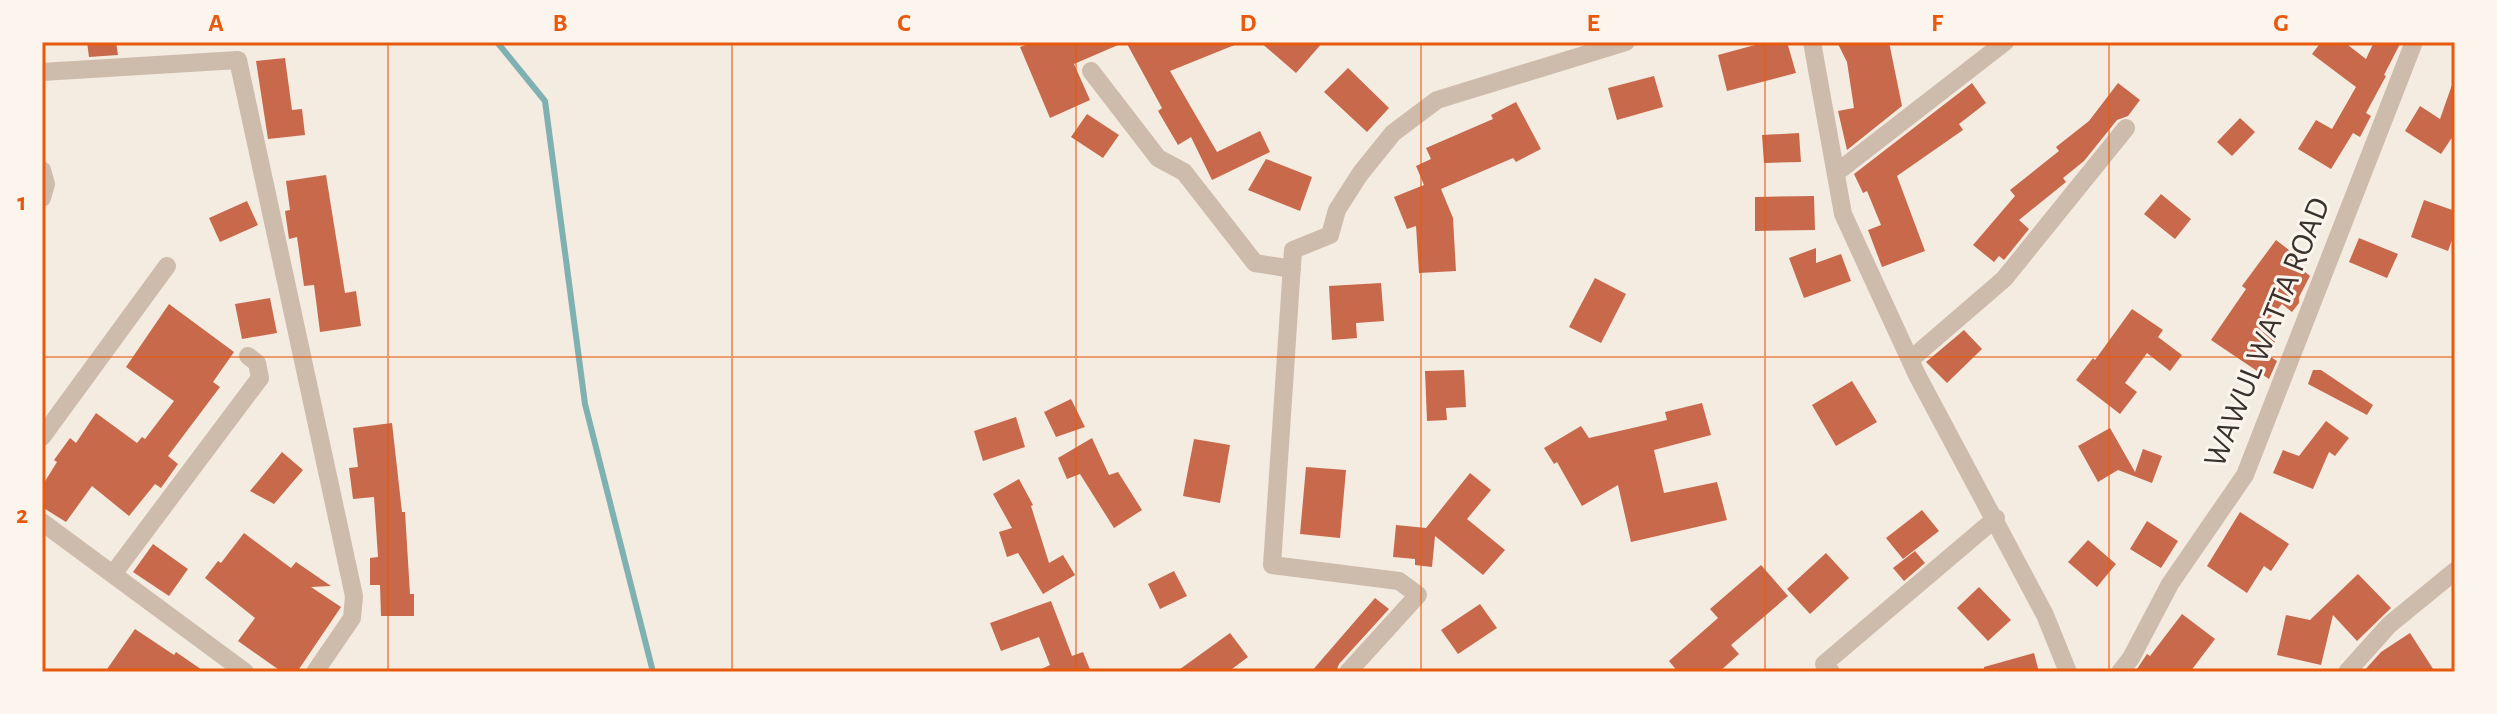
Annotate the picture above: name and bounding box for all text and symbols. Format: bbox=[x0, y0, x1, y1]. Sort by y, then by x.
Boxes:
text: A bbox=[208, 10, 224, 36]
text: B bbox=[552, 10, 568, 36]
text: C bbox=[897, 10, 911, 36]
text: D bbox=[1239, 10, 1257, 36]
text: E bbox=[1586, 10, 1600, 36]
text: F bbox=[1931, 10, 1944, 36]
text: G bbox=[2273, 10, 2289, 36]
text: 1 bbox=[17, 189, 27, 215]
street label: WAWUL WATTA ROAD bbox=[2198, 193, 2336, 472]
text: 2 bbox=[16, 502, 28, 528]

